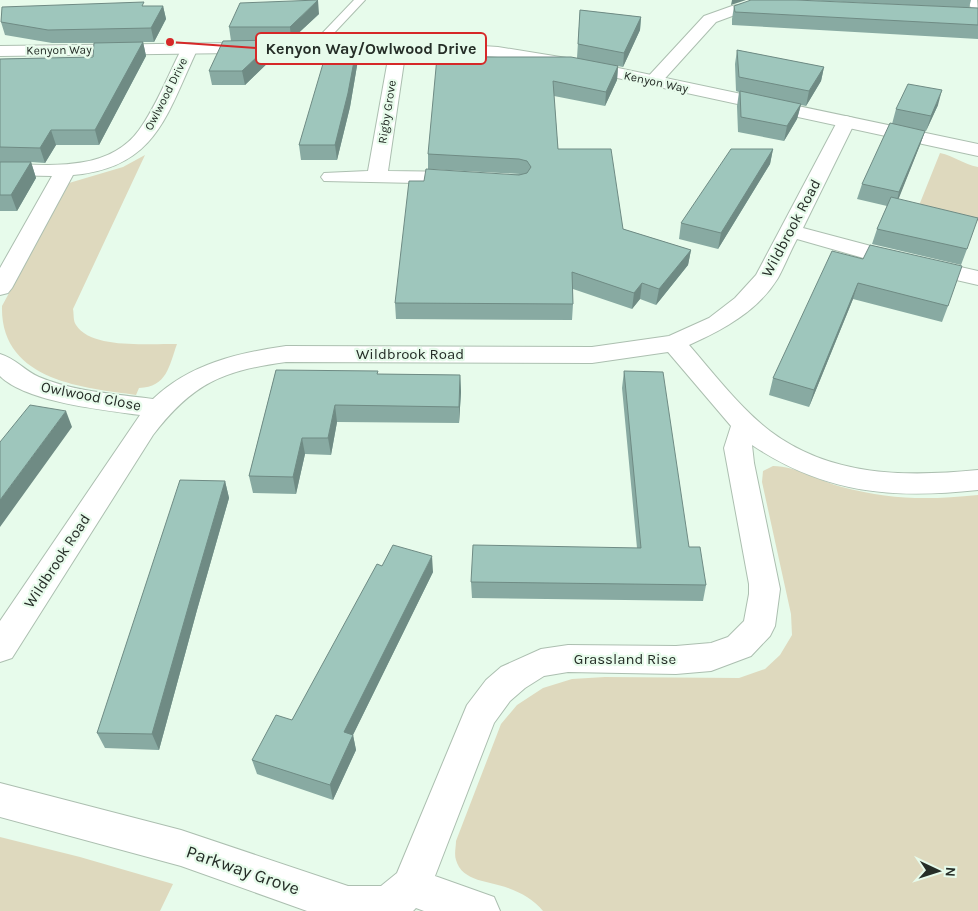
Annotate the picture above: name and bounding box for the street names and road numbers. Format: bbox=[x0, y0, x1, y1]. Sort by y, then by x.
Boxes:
street label: Kenyon Way bbox=[26, 42, 92, 58]
street label: Owlwood Drive bbox=[142, 55, 190, 133]
street label: Kenyon Way bbox=[623, 68, 690, 96]
street label: Rigby Grove bbox=[375, 79, 399, 145]
street label: Wildbrook Road bbox=[758, 176, 824, 280]
street label: Wildbrook Road bbox=[356, 345, 464, 363]
street label: Owlwood Close bbox=[39, 377, 143, 415]
street label: Wildbrook Road bbox=[20, 511, 94, 611]
street label: Grassland Rise bbox=[574, 650, 676, 668]
street label: Parkway Grove bbox=[183, 840, 303, 900]

